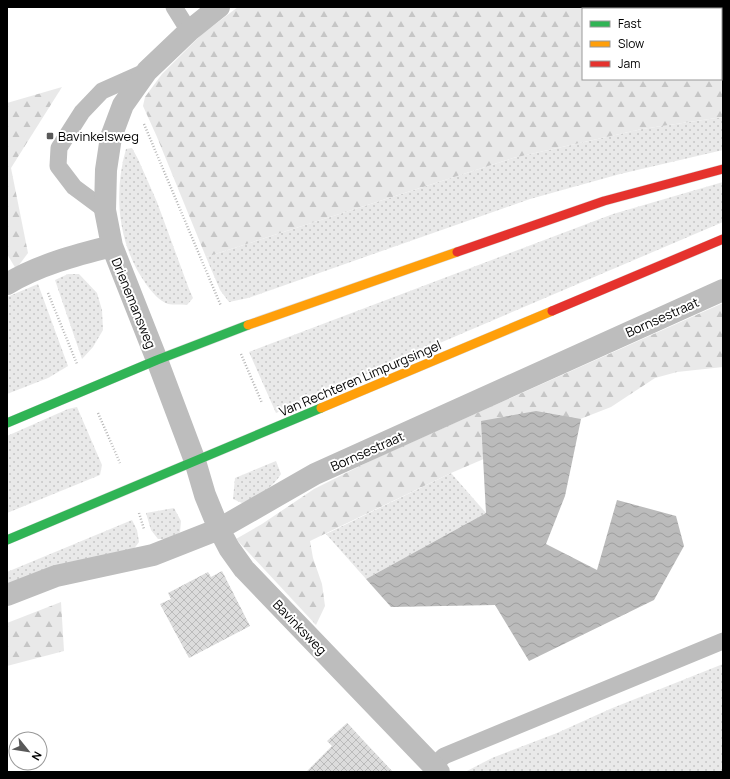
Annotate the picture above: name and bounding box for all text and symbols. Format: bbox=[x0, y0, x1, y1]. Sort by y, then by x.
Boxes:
legend bbox=[582, 8, 722, 80]
text: Fast bbox=[618, 15, 642, 32]
text: Slow bbox=[618, 35, 644, 52]
text: Jam bbox=[618, 55, 640, 72]
place label: Bavinkelsweg bbox=[58, 127, 139, 145]
marker: Bavinkelsweg bbox=[45, 131, 55, 141]
street label: Drienemansweg bbox=[108, 255, 160, 351]
street label: Bornsestraat bbox=[622, 293, 702, 341]
street label: Van Rechteren Limpurgsingel bbox=[276, 336, 444, 420]
street label: Bornsestraat bbox=[327, 427, 407, 475]
street label: Bavinksweg bbox=[269, 596, 331, 658]
north arrow bbox=[8, 731, 48, 771]
text: N bbox=[29, 749, 46, 764]

